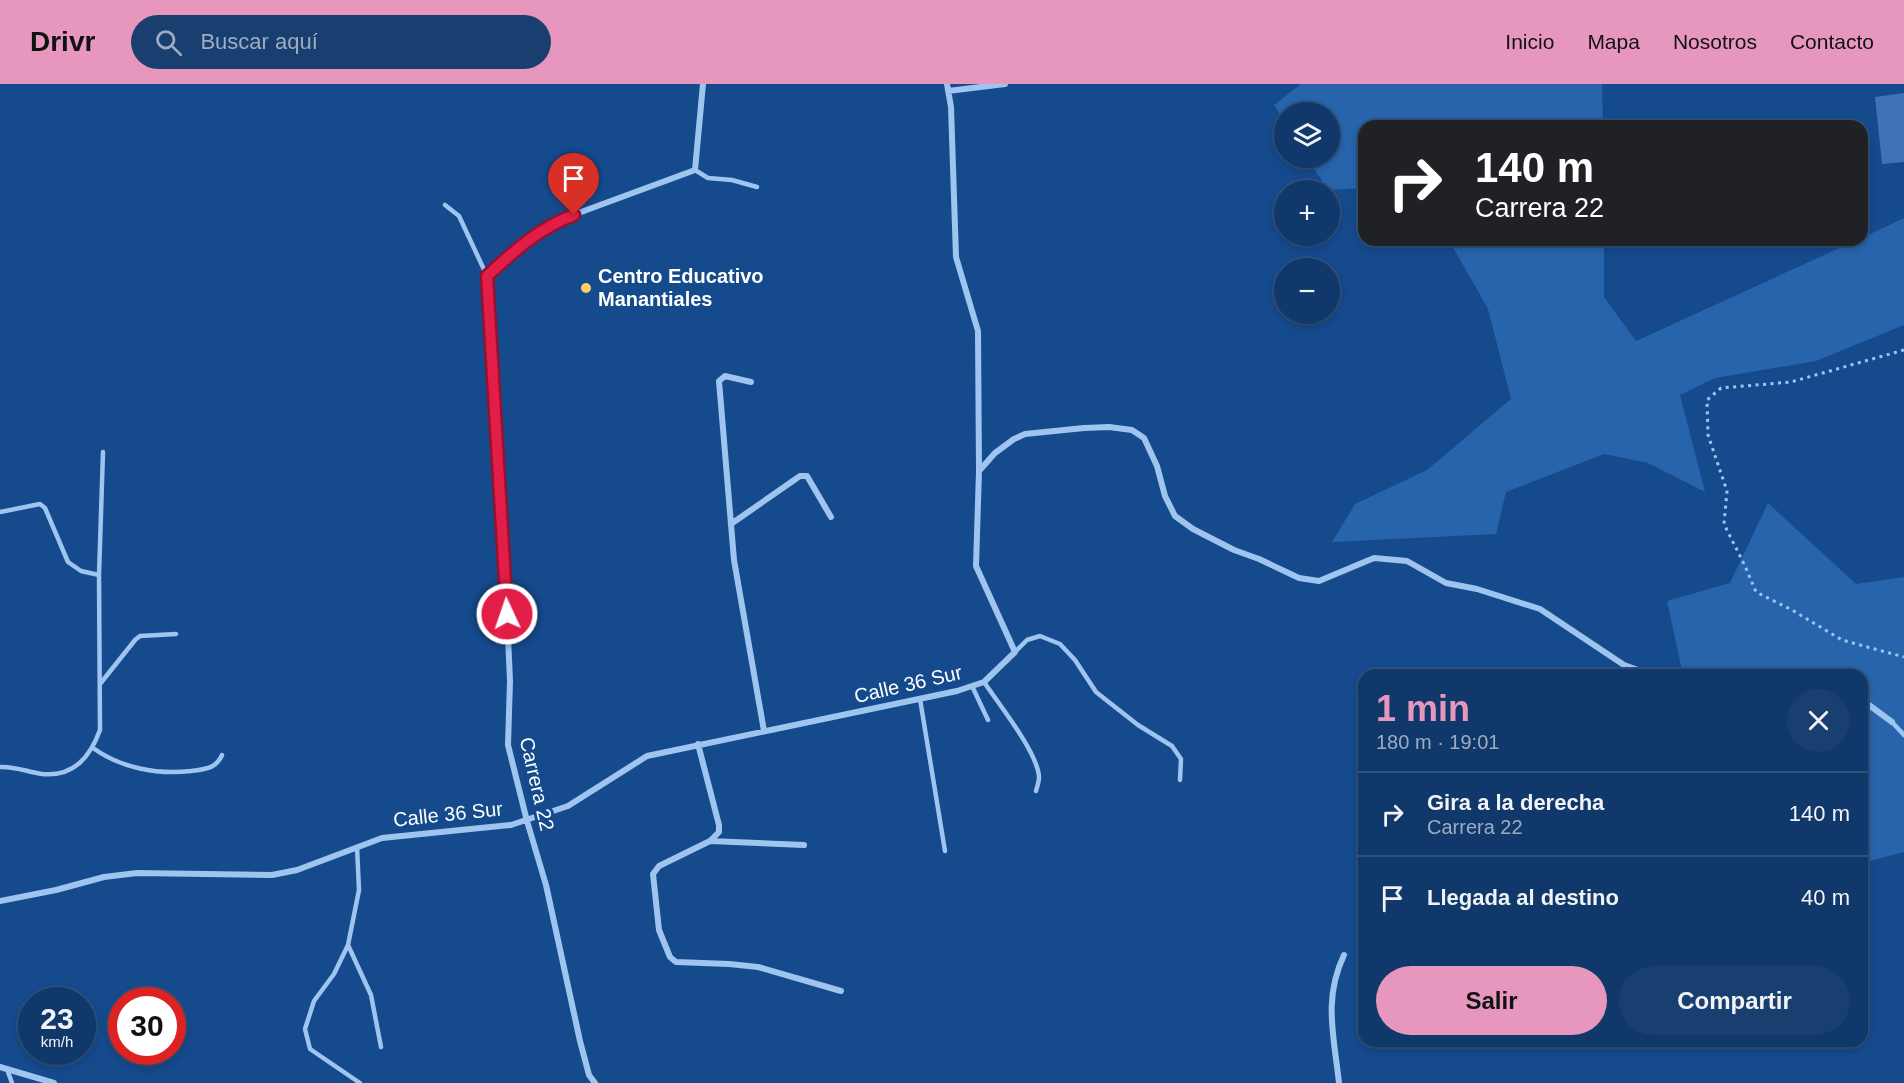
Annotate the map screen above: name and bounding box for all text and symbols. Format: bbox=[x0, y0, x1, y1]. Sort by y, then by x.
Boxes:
search box bbox=[131, 15, 551, 69]
text: Drivr bbox=[30, 26, 95, 57]
icon: search bbox=[152, 26, 185, 59]
text: Buscar aquí bbox=[200, 29, 318, 54]
text: Inicio bbox=[1505, 30, 1554, 53]
text: Mapa bbox=[1587, 30, 1640, 53]
text: Nosotros bbox=[1673, 30, 1757, 53]
text: Contacto bbox=[1790, 30, 1874, 53]
map controls bbox=[1274, 102, 1340, 324]
button: layers bbox=[1274, 102, 1340, 168]
icon: right bbox=[1376, 144, 1454, 222]
text: 140 m bbox=[1475, 144, 1594, 191]
pin bbox=[548, 153, 599, 215]
icon: arrive bbox=[557, 162, 590, 195]
button: + bbox=[1274, 180, 1340, 246]
text: Carrera 22 bbox=[1475, 193, 1604, 223]
button: − bbox=[1274, 258, 1340, 324]
place label: Centro Educativo Manantiales bbox=[598, 265, 764, 310]
marker: Centro Educativo Manantiales bbox=[579, 281, 593, 295]
position arrow bbox=[475, 582, 539, 646]
street label: Calle 36 Sur bbox=[852, 661, 964, 707]
text: 1 min bbox=[1376, 688, 1470, 729]
button: close bbox=[1787, 689, 1850, 752]
text: 180 m · 19:01 bbox=[1376, 731, 1499, 753]
street label: Carrera 22 bbox=[516, 735, 558, 833]
text: Gira a la derecha bbox=[1427, 790, 1604, 815]
street label: Calle 36 Sur bbox=[392, 797, 504, 831]
icon: right bbox=[1376, 798, 1409, 831]
text: 140 m bbox=[1789, 801, 1850, 826]
text: Carrera 22 bbox=[1427, 816, 1523, 838]
icon: arrive bbox=[1376, 882, 1409, 915]
text: Llegada al destino bbox=[1427, 885, 1619, 910]
text: 40 m bbox=[1801, 885, 1850, 910]
button: Salir bbox=[1376, 966, 1607, 1035]
button: Compartir bbox=[1619, 966, 1850, 1035]
speed limit sign: 30 bbox=[108, 987, 186, 1065]
text: 23 bbox=[40, 1002, 74, 1035]
text: km/h bbox=[41, 1033, 73, 1050]

